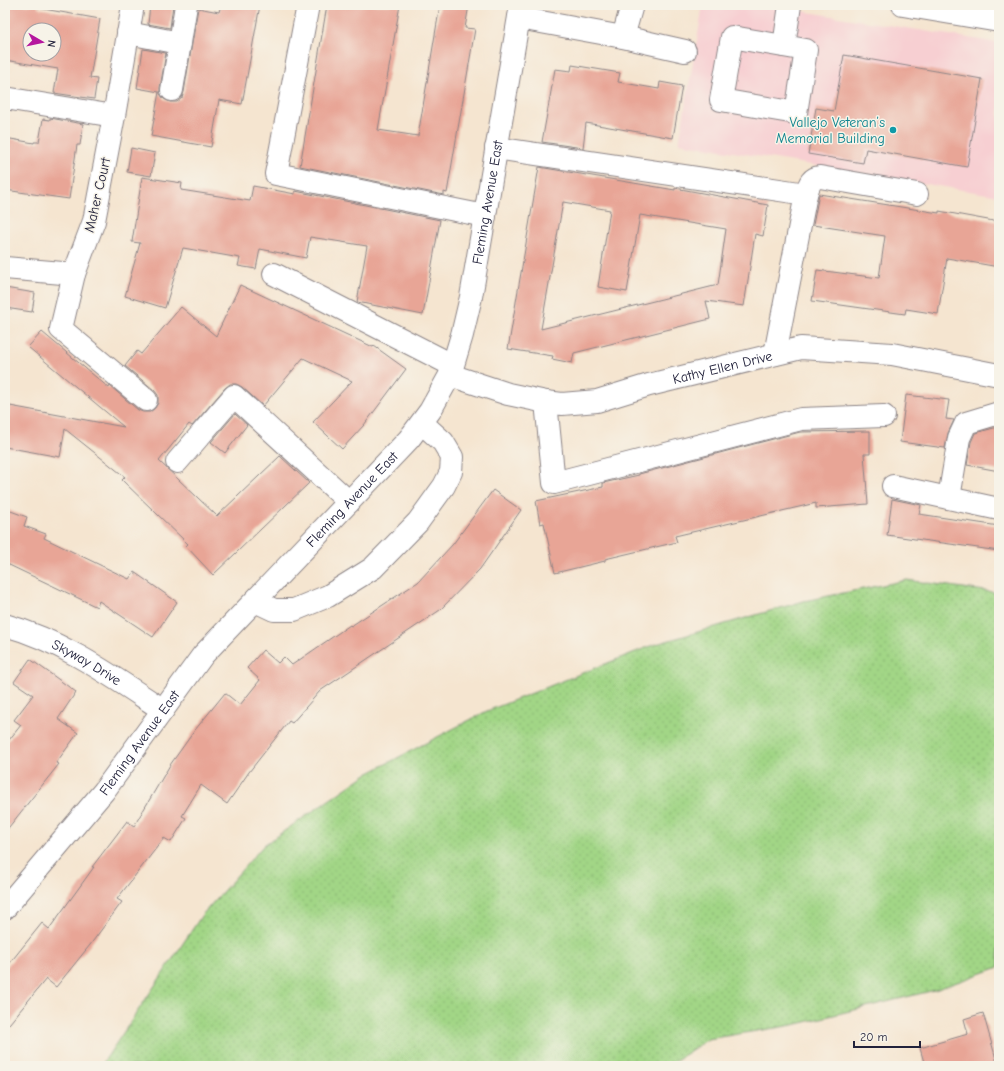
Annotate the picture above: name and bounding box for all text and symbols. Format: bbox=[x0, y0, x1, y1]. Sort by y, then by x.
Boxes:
north arrow bbox=[22, 22, 62, 62]
text: N bbox=[44, 39, 58, 48]
place label: Vallejo Veteran’s Memorial Building bbox=[776, 114, 885, 147]
marker: Vallejo Veteran’s Memorial Building bbox=[888, 125, 898, 135]
street label: Fleming Avenue East bbox=[469, 138, 507, 266]
street label: Maher Court bbox=[81, 155, 115, 234]
street label: Kathy Ellen Drive bbox=[671, 347, 774, 388]
street label: Fleming Avenue East bbox=[303, 447, 402, 551]
street label: Skyway Drive bbox=[49, 636, 124, 689]
street label: Fleming Avenue East bbox=[96, 686, 184, 799]
scale bar bbox=[854, 1023, 920, 1049]
text: 20 m bbox=[860, 1030, 888, 1044]

